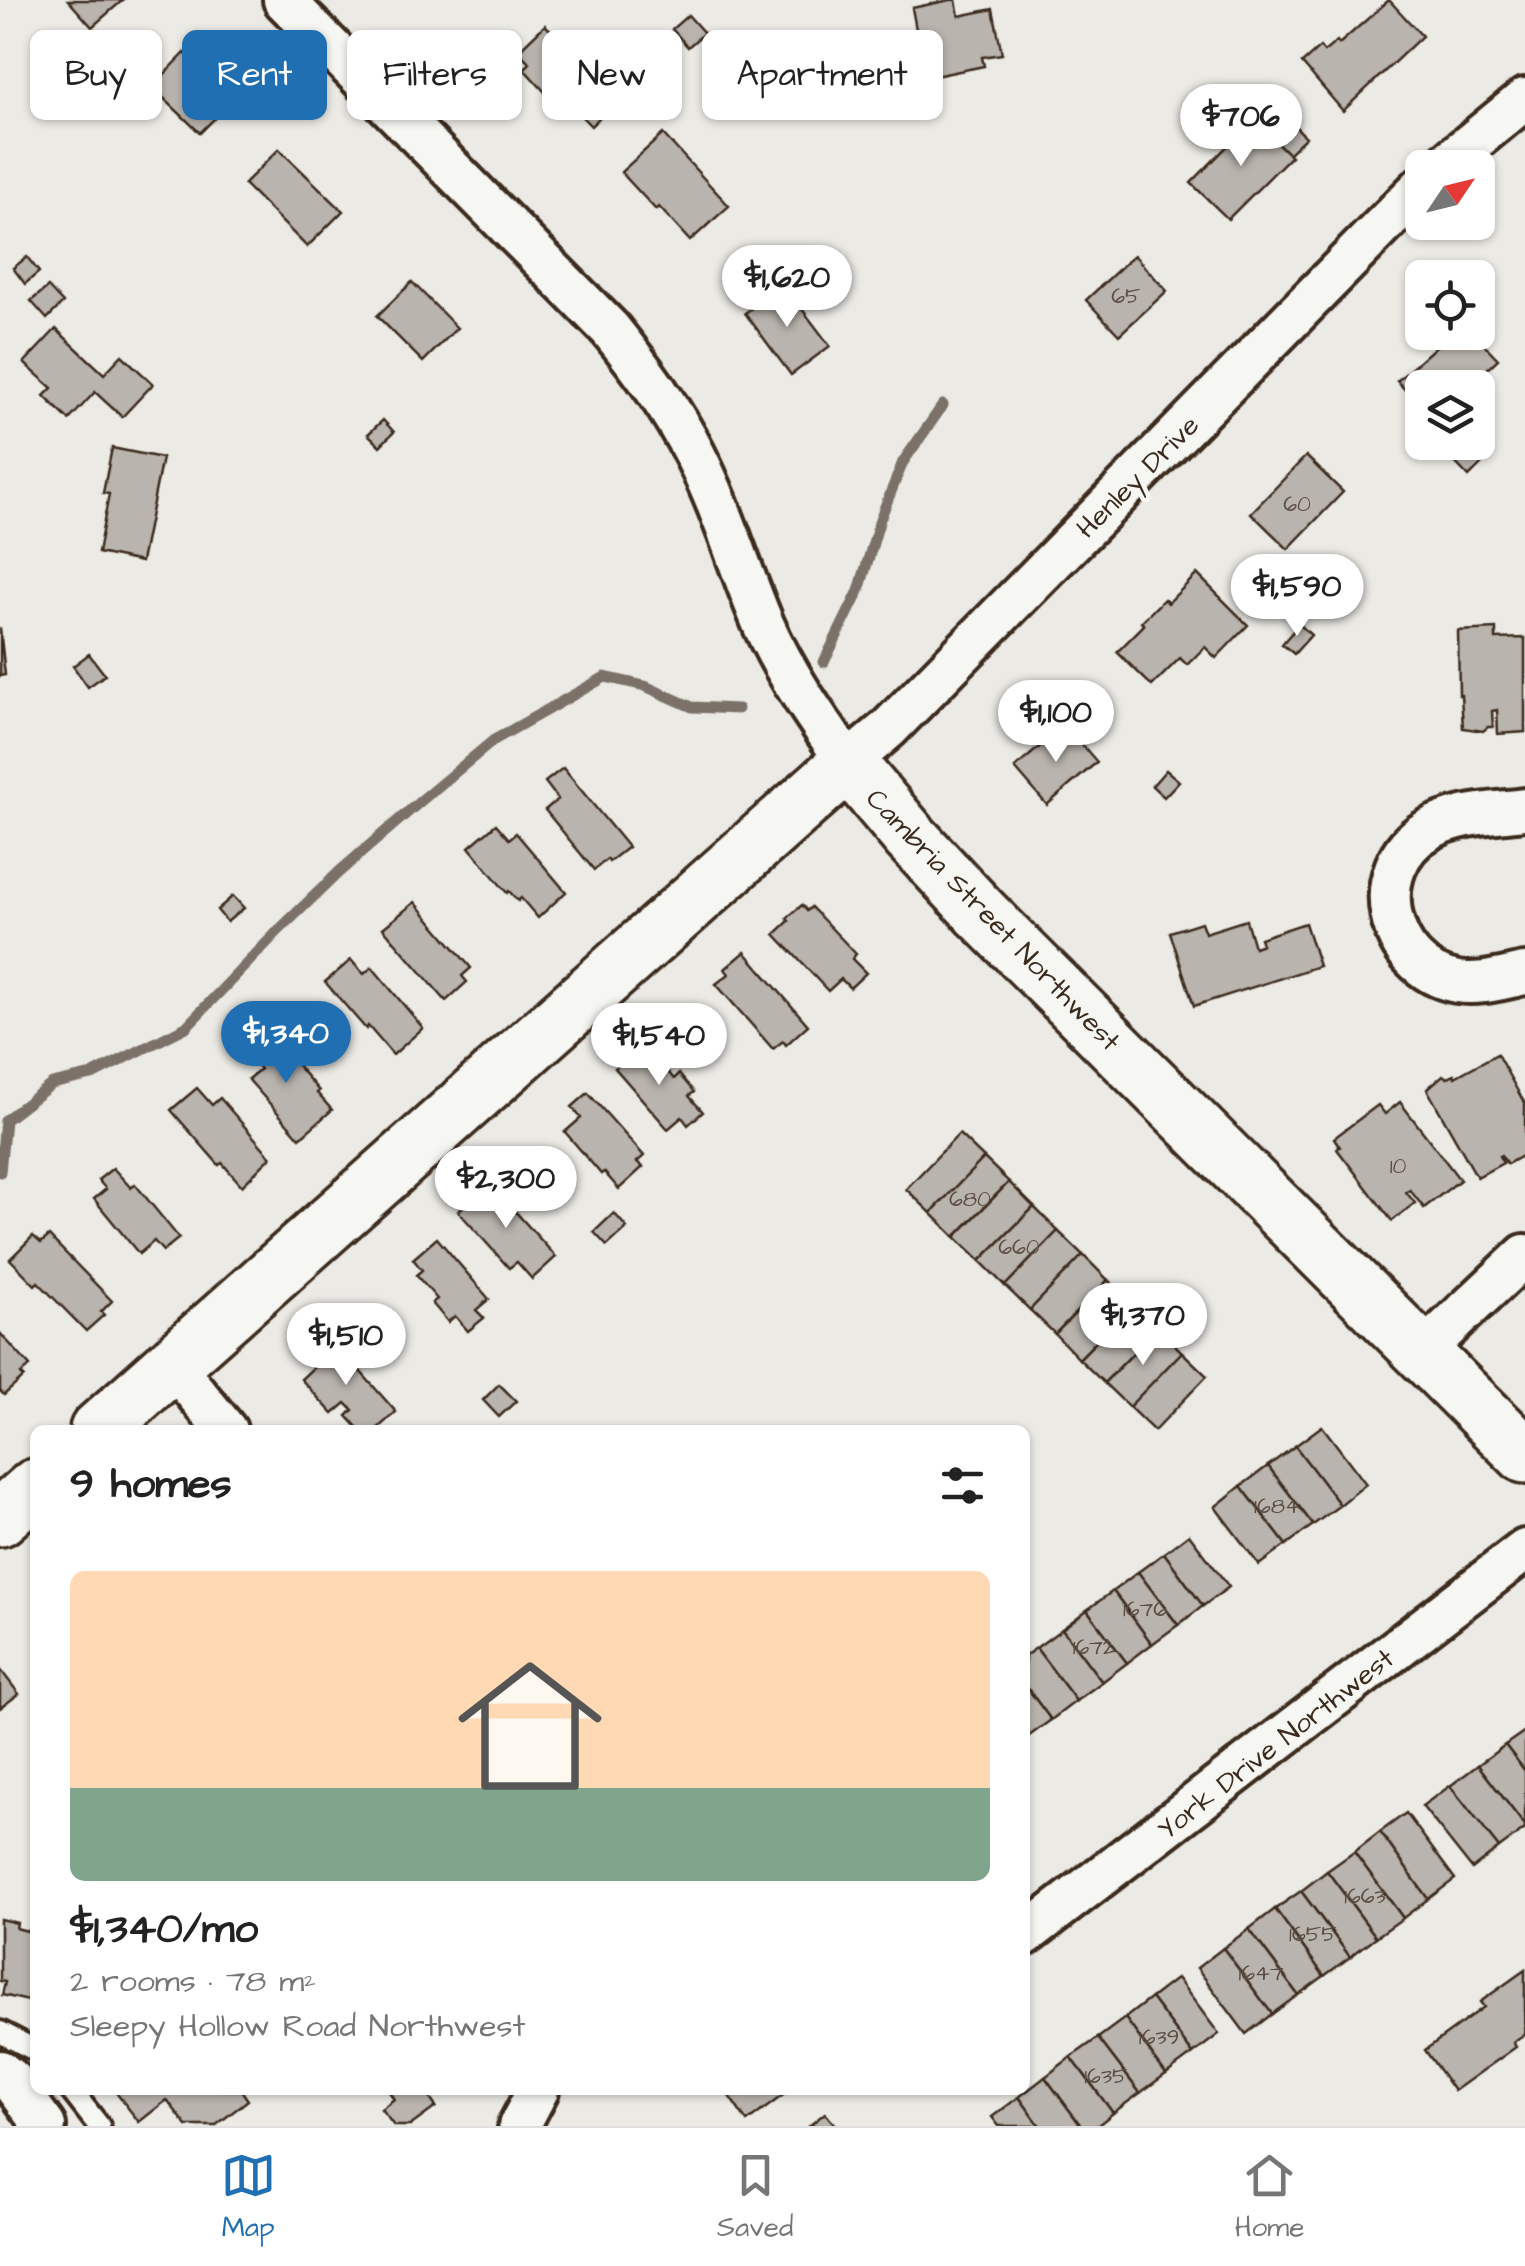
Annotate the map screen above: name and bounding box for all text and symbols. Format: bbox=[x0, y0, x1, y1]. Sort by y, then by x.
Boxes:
chip: Buy bbox=[30, 30, 162, 120]
chip: Rent bbox=[182, 30, 327, 120]
chip: Filters bbox=[347, 30, 522, 120]
chip: New bbox=[542, 30, 682, 120]
chip: Apartment bbox=[702, 30, 943, 120]
pin: $706 bbox=[1182, 84, 1300, 169]
text: $706 bbox=[1202, 94, 1280, 139]
north arrow bbox=[1405, 150, 1495, 240]
map controls bbox=[1405, 150, 1495, 460]
pin: $1,620 bbox=[706, 245, 868, 330]
text: $1,620 bbox=[744, 255, 830, 300]
button: locate bbox=[1405, 260, 1495, 350]
house number: 65 bbox=[1111, 281, 1141, 312]
button: layers bbox=[1405, 370, 1495, 460]
street label: Henley Drive bbox=[1068, 407, 1210, 549]
house number: 60 bbox=[1283, 489, 1311, 520]
pin: $1,590 bbox=[1216, 554, 1378, 639]
text: $1,590 bbox=[1253, 564, 1341, 609]
pin: $1,100 bbox=[975, 680, 1137, 765]
text: $1,100 bbox=[1020, 690, 1092, 735]
street label: Cambria Street Northwest bbox=[857, 780, 1129, 1060]
pin: $1,340 bbox=[205, 1001, 367, 1086]
pin: $1,540 bbox=[578, 1003, 740, 1088]
text: $1,340 bbox=[243, 1011, 329, 1056]
text: $1,540 bbox=[613, 1013, 705, 1058]
pin: $2,300 bbox=[425, 1146, 587, 1231]
house number: 10 bbox=[1390, 1151, 1406, 1182]
text: $2,300 bbox=[457, 1156, 555, 1201]
house number: 680 bbox=[949, 1184, 991, 1215]
house number: 660 bbox=[998, 1232, 1040, 1263]
pin: $1,370 bbox=[1062, 1283, 1224, 1368]
text: $1,370 bbox=[1101, 1293, 1185, 1338]
pin: $1,510 bbox=[265, 1303, 427, 1388]
text: $1,510 bbox=[309, 1313, 383, 1358]
text: 9 homes bbox=[70, 1456, 232, 1514]
icon: filters bbox=[935, 1458, 990, 1513]
house number: 1684 bbox=[1254, 1491, 1300, 1522]
house number: 1676 bbox=[1123, 1594, 1167, 1625]
house number: 1672 bbox=[1073, 1632, 1116, 1663]
icon: home bbox=[440, 1636, 620, 1816]
street label: York Drive Northwest bbox=[1150, 1639, 1403, 1849]
house number: 1663 bbox=[1344, 1881, 1386, 1912]
text: $1,340/mo bbox=[70, 1901, 258, 1959]
house number: 1655 bbox=[1289, 1919, 1337, 1950]
house number: 1647 bbox=[1238, 1958, 1284, 1989]
text: 2 rooms · 78 m² bbox=[70, 1959, 316, 2004]
text: Sleepy Hollow Road Northwest bbox=[70, 2004, 526, 2049]
house number: 1639 bbox=[1139, 2022, 1179, 2053]
house number: 1635 bbox=[1084, 2061, 1128, 2092]
tab: Map bbox=[221, 2148, 276, 2247]
tab: Saved bbox=[717, 2148, 793, 2247]
tab: Home bbox=[1235, 2148, 1304, 2247]

